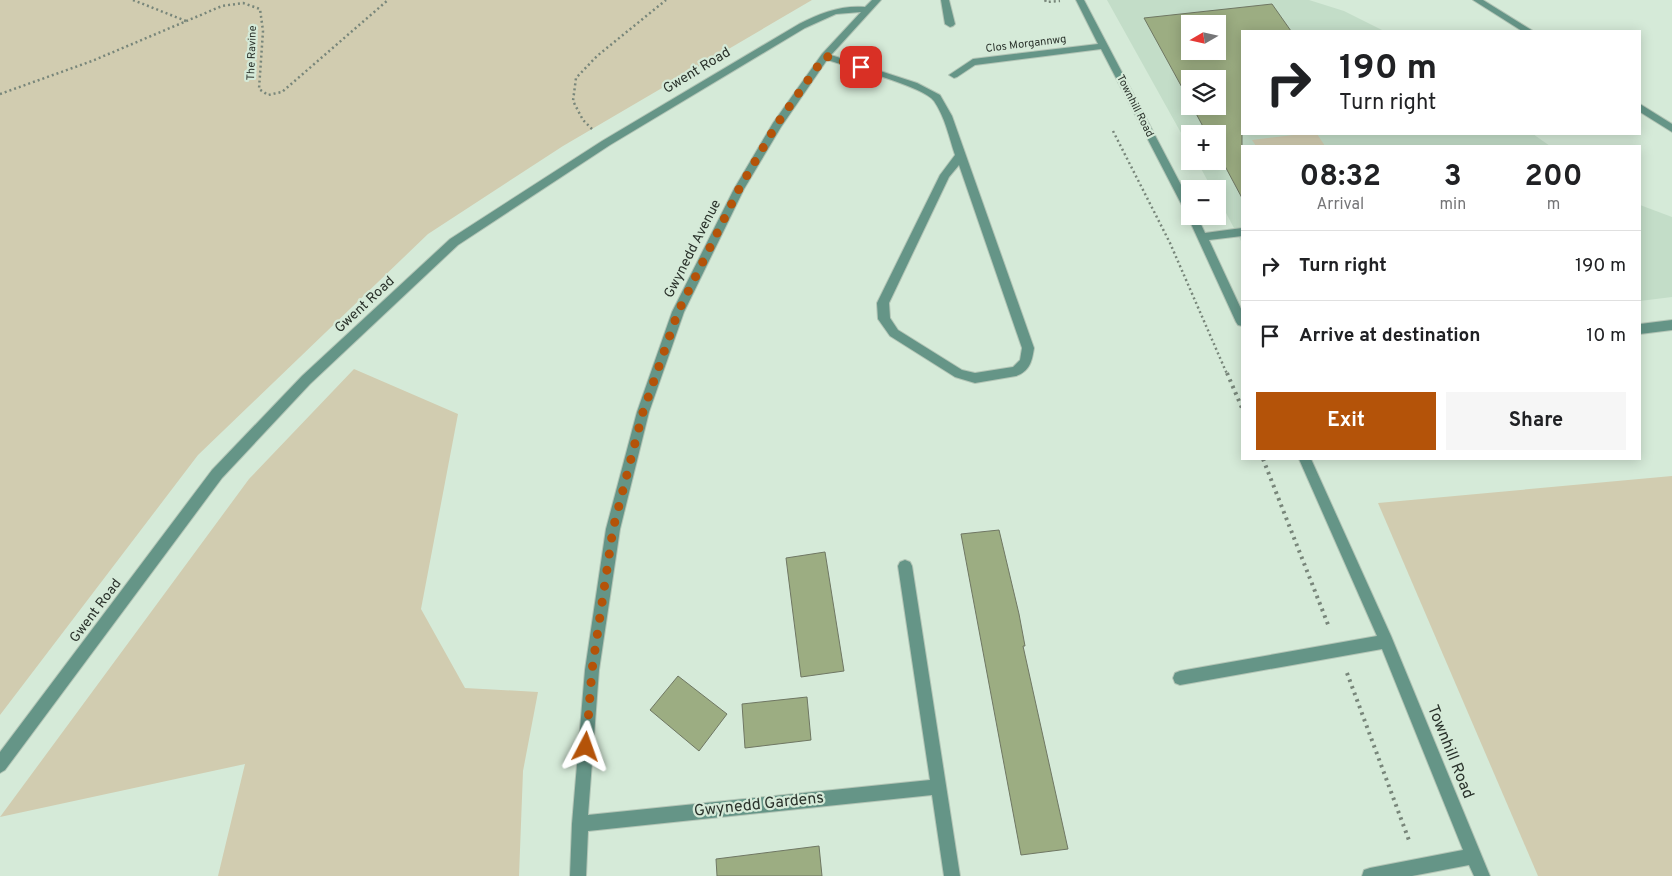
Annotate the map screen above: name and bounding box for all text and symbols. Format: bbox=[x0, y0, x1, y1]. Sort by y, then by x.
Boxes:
north arrow bbox=[1181, 15, 1226, 60]
map controls bbox=[1181, 15, 1226, 225]
street label: The Ravine bbox=[244, 25, 260, 81]
street label: Clos Morgannwg bbox=[985, 32, 1067, 56]
street label: Gwent Road bbox=[660, 44, 734, 98]
pin bbox=[840, 46, 882, 88]
text: 190 m bbox=[1339, 47, 1437, 91]
icon: right bbox=[1256, 50, 1321, 115]
icon: arrive bbox=[847, 53, 875, 81]
button: layers bbox=[1181, 70, 1226, 115]
street label: Townhill Road bbox=[1113, 72, 1157, 140]
text: Turn right bbox=[1339, 90, 1436, 117]
button: + bbox=[1181, 125, 1226, 170]
text: 08:32 bbox=[1299, 159, 1381, 196]
text: 3 bbox=[1444, 159, 1462, 196]
text: 200 bbox=[1525, 159, 1583, 196]
button: − bbox=[1181, 180, 1226, 225]
text: Arrival bbox=[1316, 195, 1364, 215]
text: min bbox=[1440, 195, 1466, 215]
text: m bbox=[1547, 195, 1560, 215]
street label: Gwynedd Avenue bbox=[661, 197, 725, 301]
icon: right bbox=[1256, 252, 1284, 280]
text: Turn right bbox=[1299, 254, 1387, 278]
text: 190 m bbox=[1575, 254, 1626, 278]
street label: Gwent Road bbox=[332, 273, 398, 337]
icon: arrive bbox=[1256, 322, 1284, 350]
text: Arrive at destination bbox=[1299, 324, 1480, 348]
text: 10 m bbox=[1586, 324, 1626, 348]
button: Exit bbox=[1256, 392, 1436, 450]
button: Share bbox=[1446, 392, 1626, 450]
street label: Gwent Road bbox=[66, 576, 126, 646]
street label: Townhill Road bbox=[1422, 702, 1478, 802]
position arrow bbox=[559, 720, 611, 772]
street label: Gwynedd Gardens bbox=[693, 788, 825, 822]

